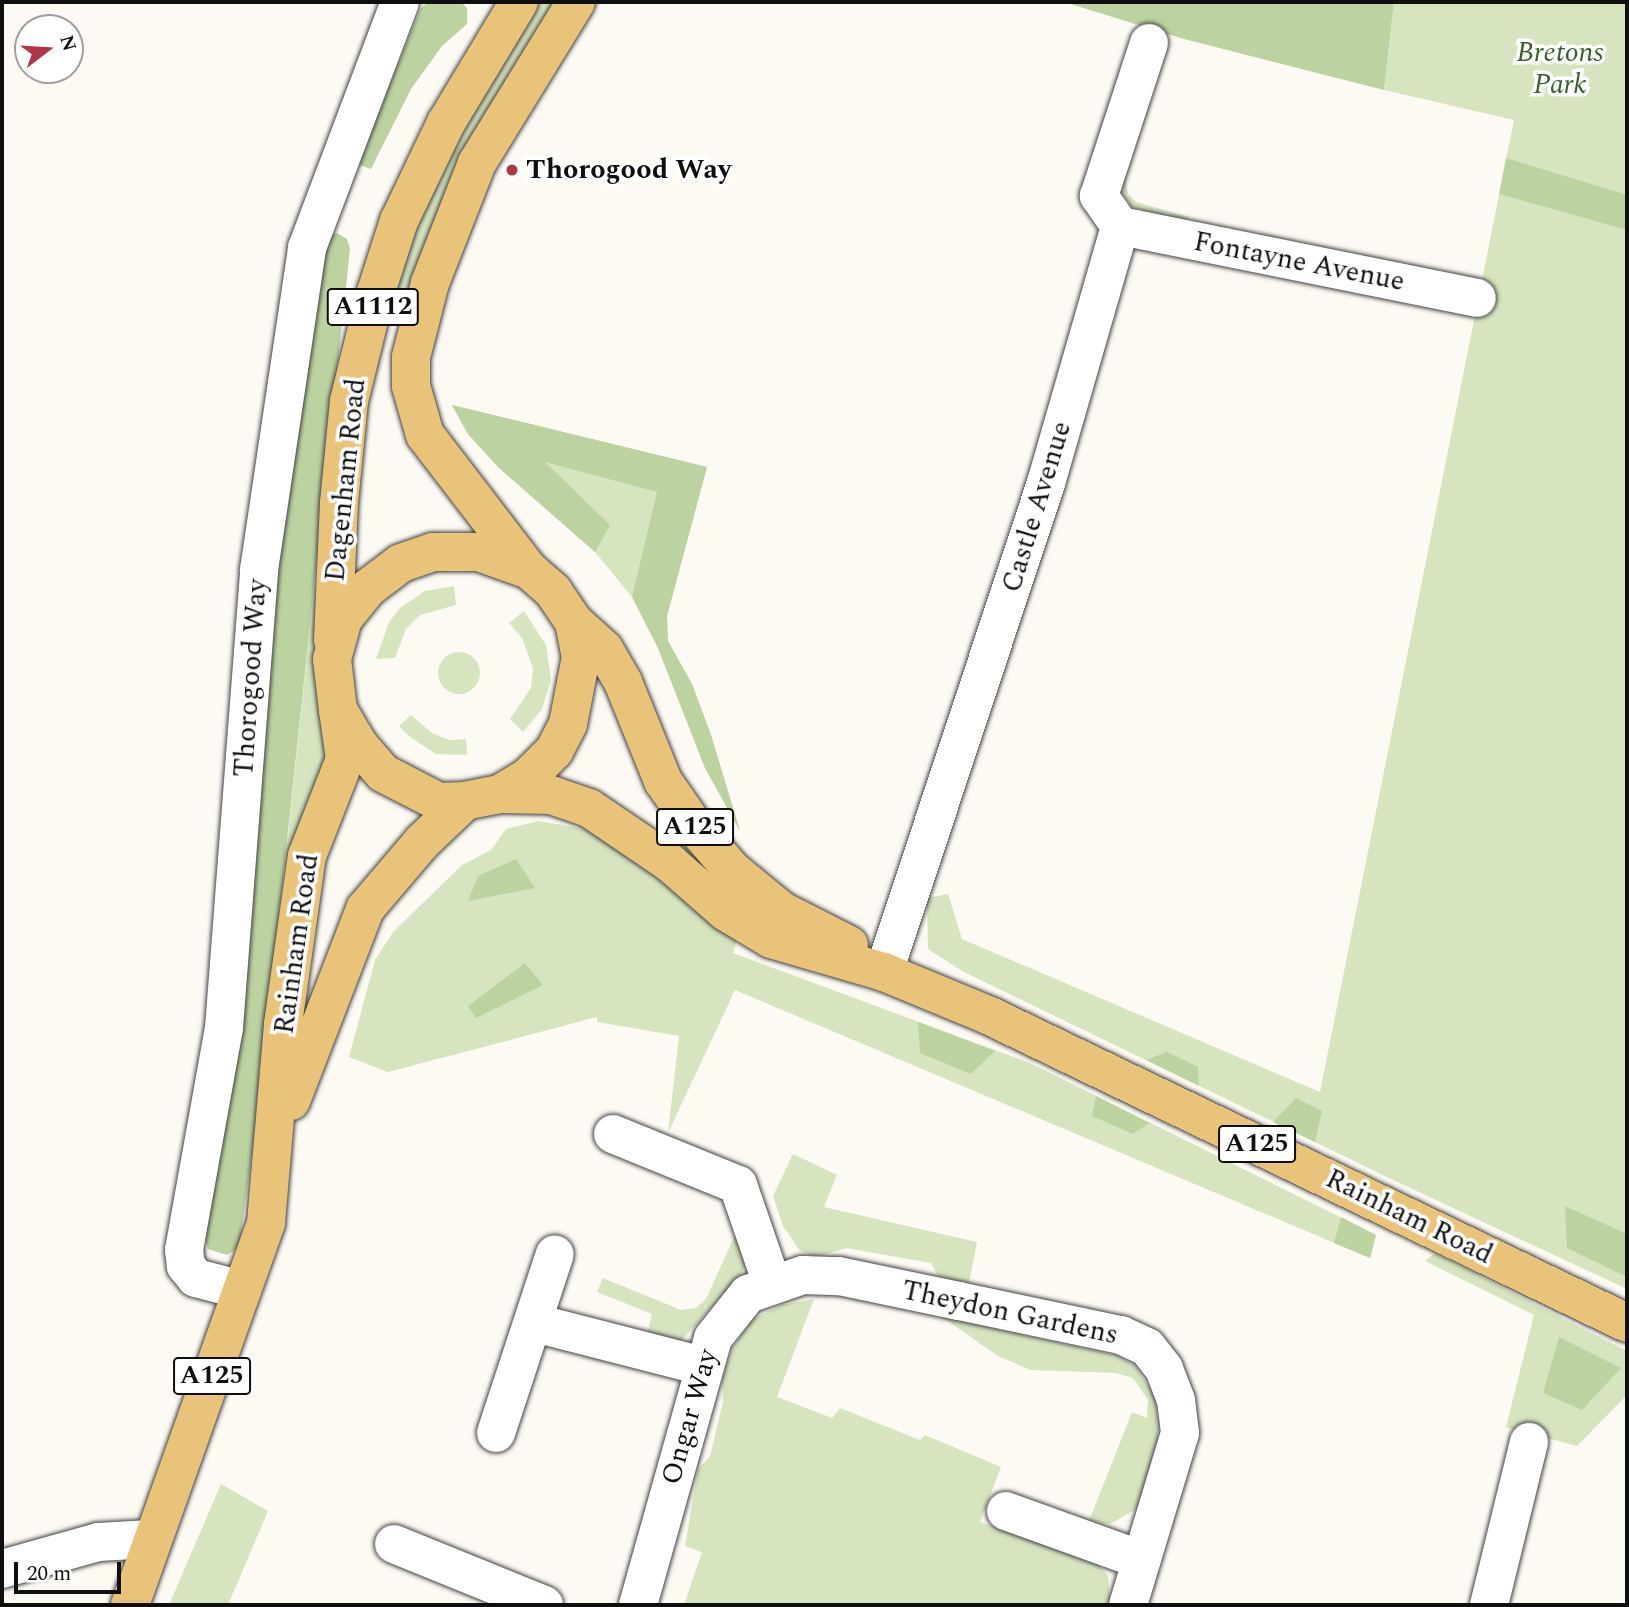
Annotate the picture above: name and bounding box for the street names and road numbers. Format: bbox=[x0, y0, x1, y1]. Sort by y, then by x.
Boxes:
street label: Fontayne Avenue bbox=[1191, 225, 1407, 299]
road number: A1112 bbox=[326, 284, 420, 330]
street label: Dagenham Road bbox=[319, 377, 373, 583]
street label: Castle Avenue bbox=[995, 417, 1079, 597]
street label: Thorogood Way bbox=[227, 578, 275, 778]
road number: A125 bbox=[655, 804, 735, 849]
street label: Rainham Road bbox=[268, 852, 326, 1036]
road number: A125 bbox=[1217, 1121, 1297, 1166]
street label: Rainham Road bbox=[1320, 1162, 1498, 1272]
street label: Theydon Gardens bbox=[899, 1274, 1121, 1352]
street label: Ongar Way bbox=[655, 1345, 725, 1489]
road number: A125 bbox=[172, 1354, 252, 1399]

